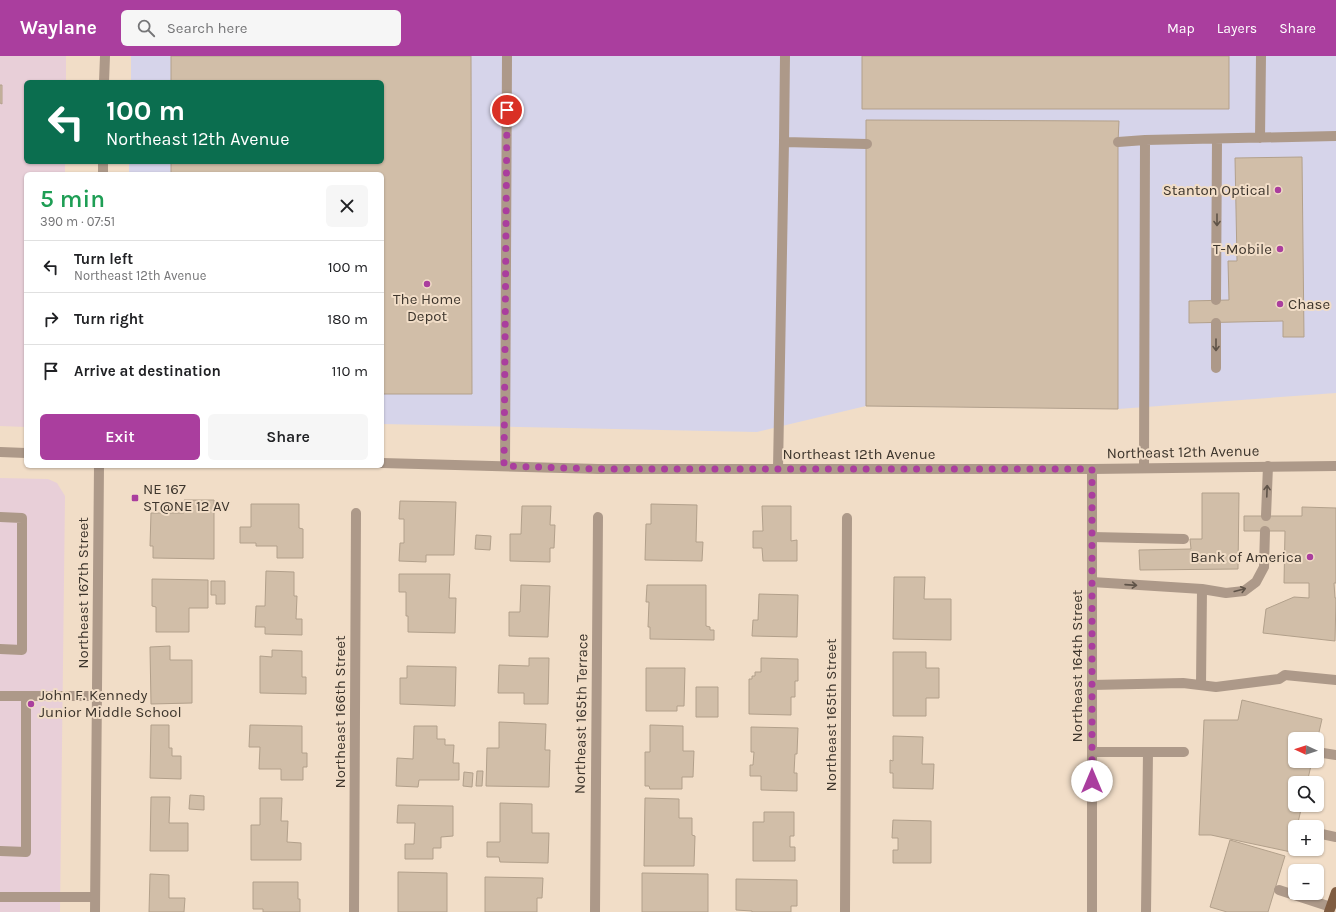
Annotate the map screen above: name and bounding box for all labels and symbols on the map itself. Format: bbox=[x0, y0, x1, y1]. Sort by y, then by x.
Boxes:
pin bbox=[490, 93, 524, 127]
place label: Stanton Optical bbox=[1163, 181, 1270, 199]
marker: Stanton Optical bbox=[1273, 185, 1283, 195]
one-way arrow bbox=[1213, 213, 1220, 226]
place label: T-Mobile bbox=[1213, 240, 1272, 258]
marker: T-Mobile bbox=[1275, 244, 1285, 254]
marker: The Home Depot bbox=[422, 279, 432, 289]
place label: The Home Depot bbox=[393, 290, 461, 325]
place label: Chase bbox=[1288, 295, 1330, 313]
marker: Chase bbox=[1275, 299, 1285, 309]
one-way arrow bbox=[1212, 338, 1220, 351]
street label: Northeast 12th Avenue bbox=[1106, 442, 1260, 462]
street label: Northeast 12th Avenue bbox=[783, 445, 935, 463]
place label: NE 167 ST@NE 12 AV bbox=[143, 480, 230, 515]
one-way arrow bbox=[1263, 485, 1270, 498]
marker: NE 167 ST@NE 12 AV bbox=[130, 493, 140, 503]
street label: Northeast 167th Street bbox=[74, 517, 92, 669]
place label: Bank of America bbox=[1190, 548, 1302, 566]
marker: Bank of America bbox=[1305, 552, 1315, 562]
one-way arrow bbox=[1124, 582, 1137, 589]
one-way arrow bbox=[1234, 586, 1247, 594]
street label: Northeast 164th Street bbox=[1068, 589, 1086, 742]
street label: Northeast 165th Terrace bbox=[571, 634, 591, 794]
street label: Northeast 166th Street bbox=[331, 635, 349, 789]
street label: Northeast 165th Street bbox=[822, 638, 840, 792]
place label: John F. Kennedy Junior Middle School bbox=[39, 686, 182, 721]
marker: John F. Kennedy Junior Middle School bbox=[26, 699, 36, 709]
north arrow bbox=[1288, 732, 1324, 768]
position arrow bbox=[1071, 760, 1113, 802]

